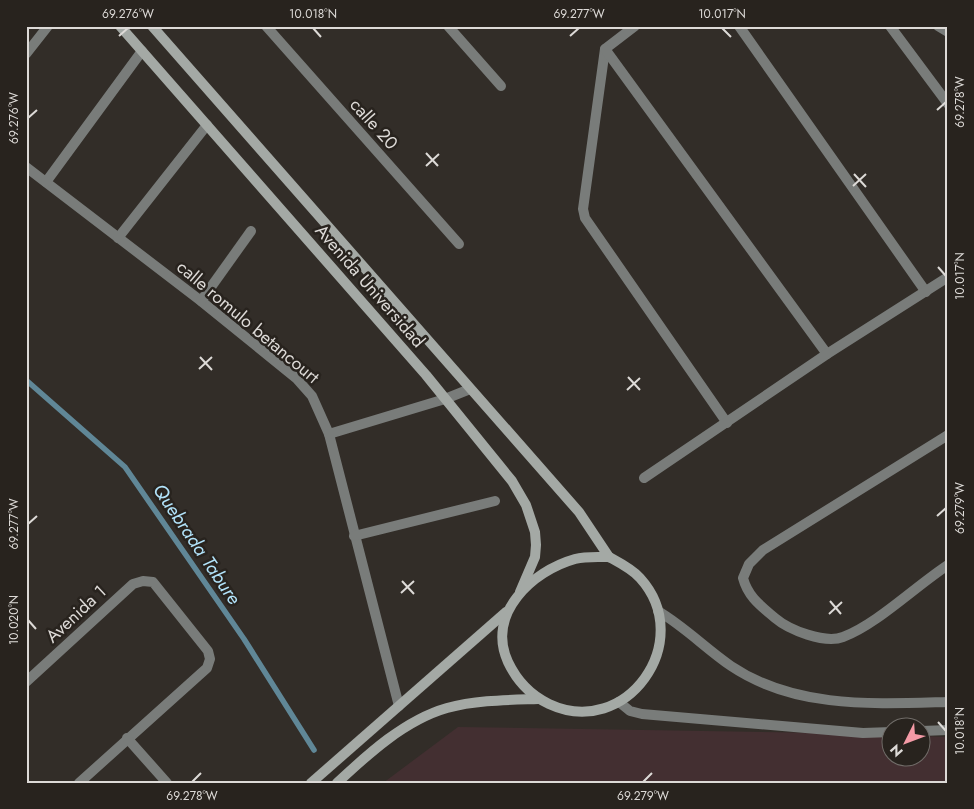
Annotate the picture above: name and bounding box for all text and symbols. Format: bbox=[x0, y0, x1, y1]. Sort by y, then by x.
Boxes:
text: 69.276°W bbox=[102, 5, 154, 23]
text: 10.018°N bbox=[289, 5, 337, 23]
text: 69.277°W bbox=[553, 5, 605, 23]
text: 10.017°N bbox=[698, 5, 746, 23]
text: 69.278°W bbox=[951, 76, 969, 128]
text: 69.276°W bbox=[5, 92, 23, 144]
street label: calle 20 bbox=[344, 93, 404, 156]
street label: Avenida Universidad bbox=[309, 219, 431, 353]
text: 10.017°N bbox=[951, 252, 969, 300]
street label: calle romulo betancourt bbox=[171, 254, 325, 390]
water label: Quebrada Tabure bbox=[146, 478, 248, 610]
text: 69.279°W bbox=[951, 482, 969, 534]
text: 69.277°W bbox=[5, 498, 23, 550]
street label: Avenida 1 bbox=[40, 579, 112, 649]
text: 10.020°N bbox=[5, 595, 23, 645]
text: 10.018°N bbox=[951, 707, 969, 755]
north arrow bbox=[882, 716, 932, 766]
text: N bbox=[885, 740, 907, 762]
text: 69.278°W bbox=[166, 787, 218, 805]
text: 69.279°W bbox=[617, 787, 669, 805]

